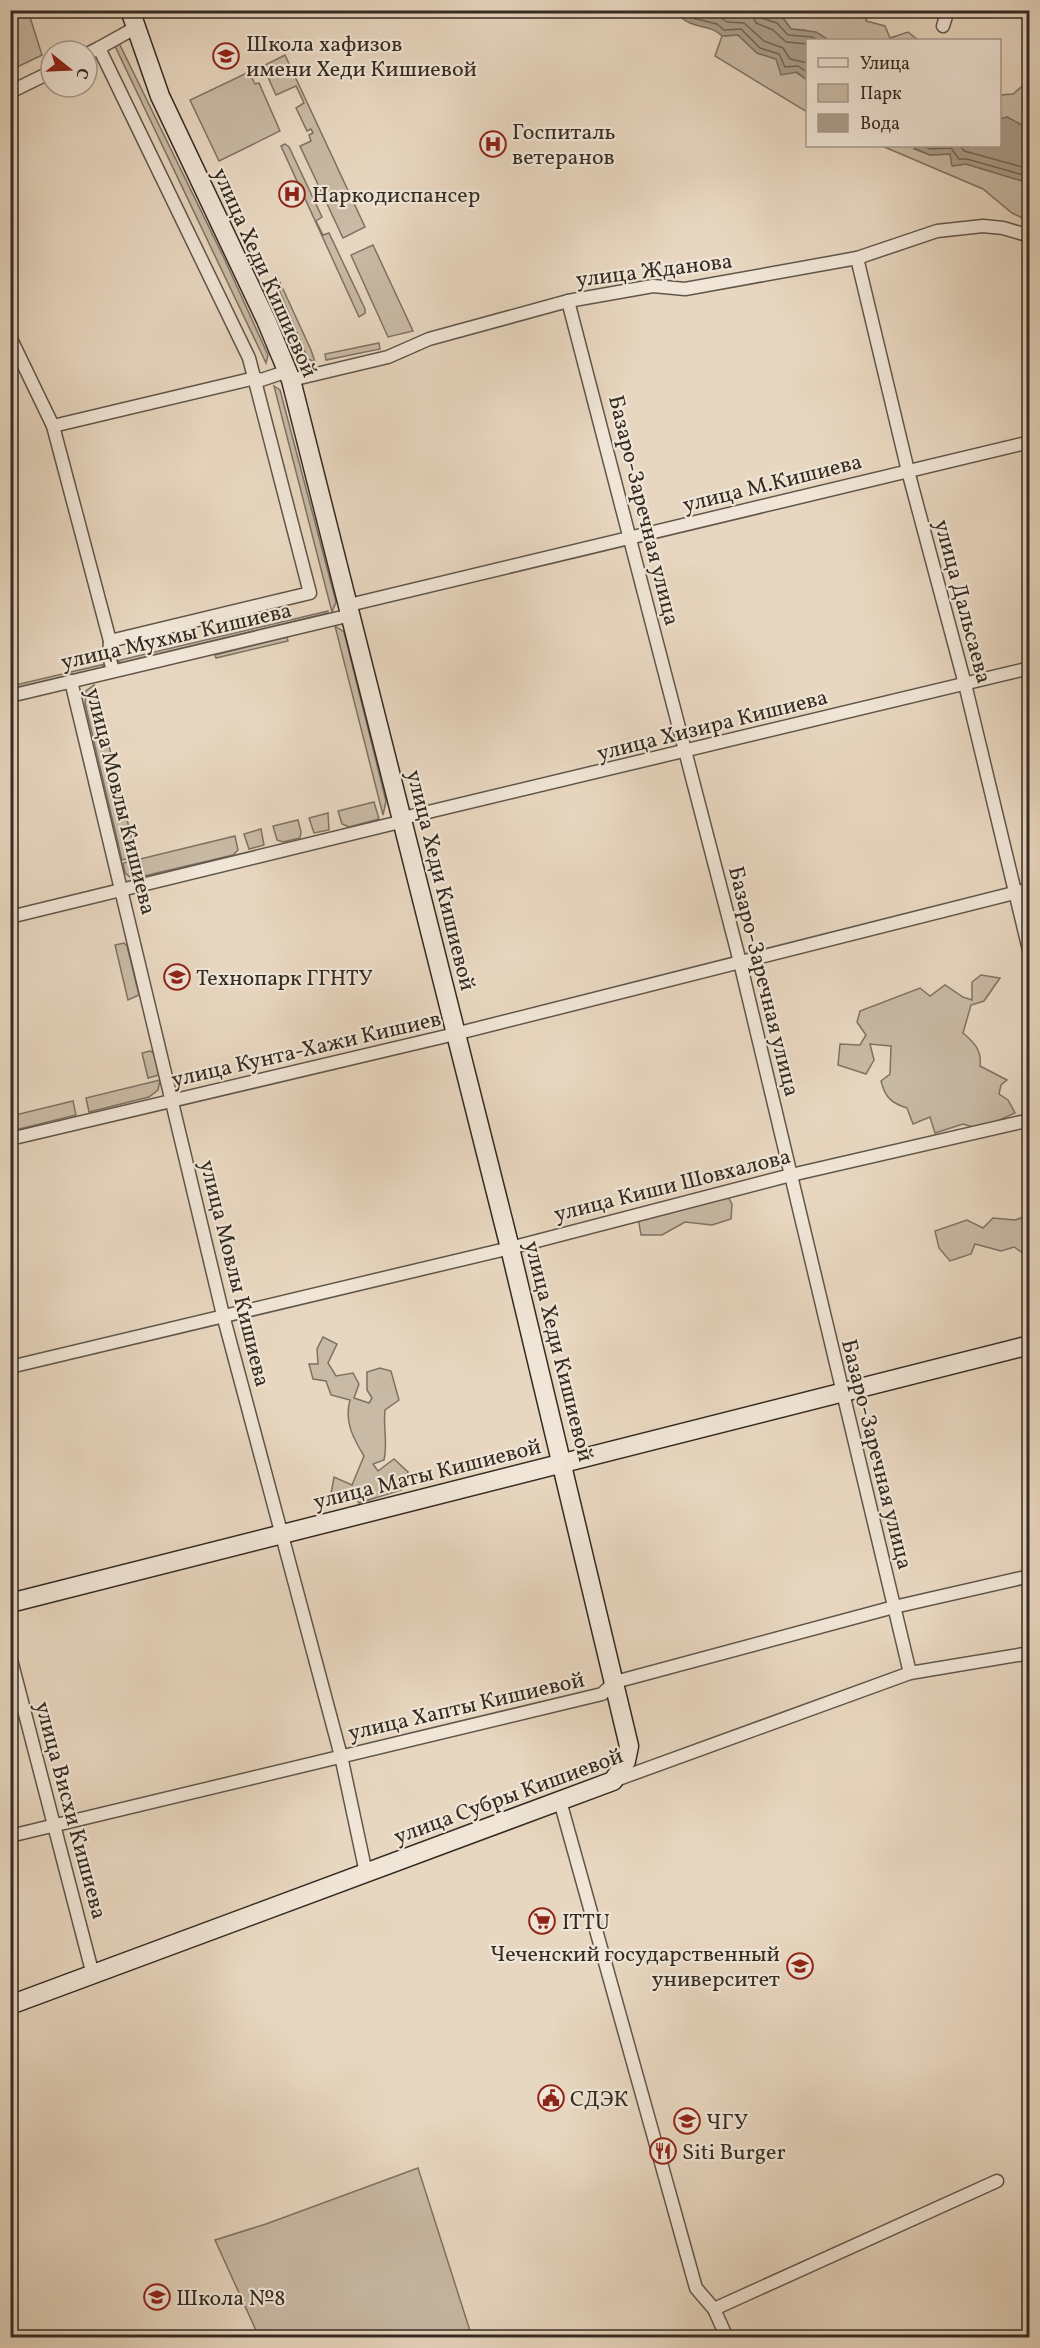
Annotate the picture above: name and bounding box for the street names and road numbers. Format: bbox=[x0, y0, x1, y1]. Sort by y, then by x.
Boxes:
street label: улица Хеди Кишиевой bbox=[203, 163, 324, 383]
street label: улица Жданова bbox=[574, 246, 734, 296]
street label: Базаро-Заречная улица bbox=[599, 392, 686, 629]
street label: улица М.Кишиева bbox=[680, 447, 866, 522]
street label: улица Дальсаева bbox=[925, 516, 998, 687]
street label: улица Мухмы Кишиева bbox=[58, 596, 295, 679]
street label: улица Хизира Кишиева bbox=[594, 683, 831, 770]
street label: улица Мовлы Кишиева bbox=[76, 685, 163, 918]
street label: улица Хеди Кишиевой bbox=[397, 767, 482, 994]
street label: Базаро-Заречная улица bbox=[719, 863, 806, 1100]
street label: улица Кунта-Хажи Кишиев bbox=[169, 1004, 444, 1097]
street label: улица Киши Шовхалова bbox=[551, 1142, 794, 1231]
street label: улица Мовлы Кишиева bbox=[190, 1157, 277, 1390]
street label: улица Хеди Кишиевой bbox=[515, 1238, 600, 1465]
street label: Базаро-Заречная улица bbox=[832, 1336, 919, 1573]
street label: улица Маты Кишиевой bbox=[310, 1432, 545, 1519]
street label: улица Хапты Кишиевой bbox=[345, 1665, 588, 1750]
street label: улица Висхи Кишиева bbox=[26, 1698, 114, 1923]
street label: улица Субры Кишиевой bbox=[390, 1741, 628, 1853]

